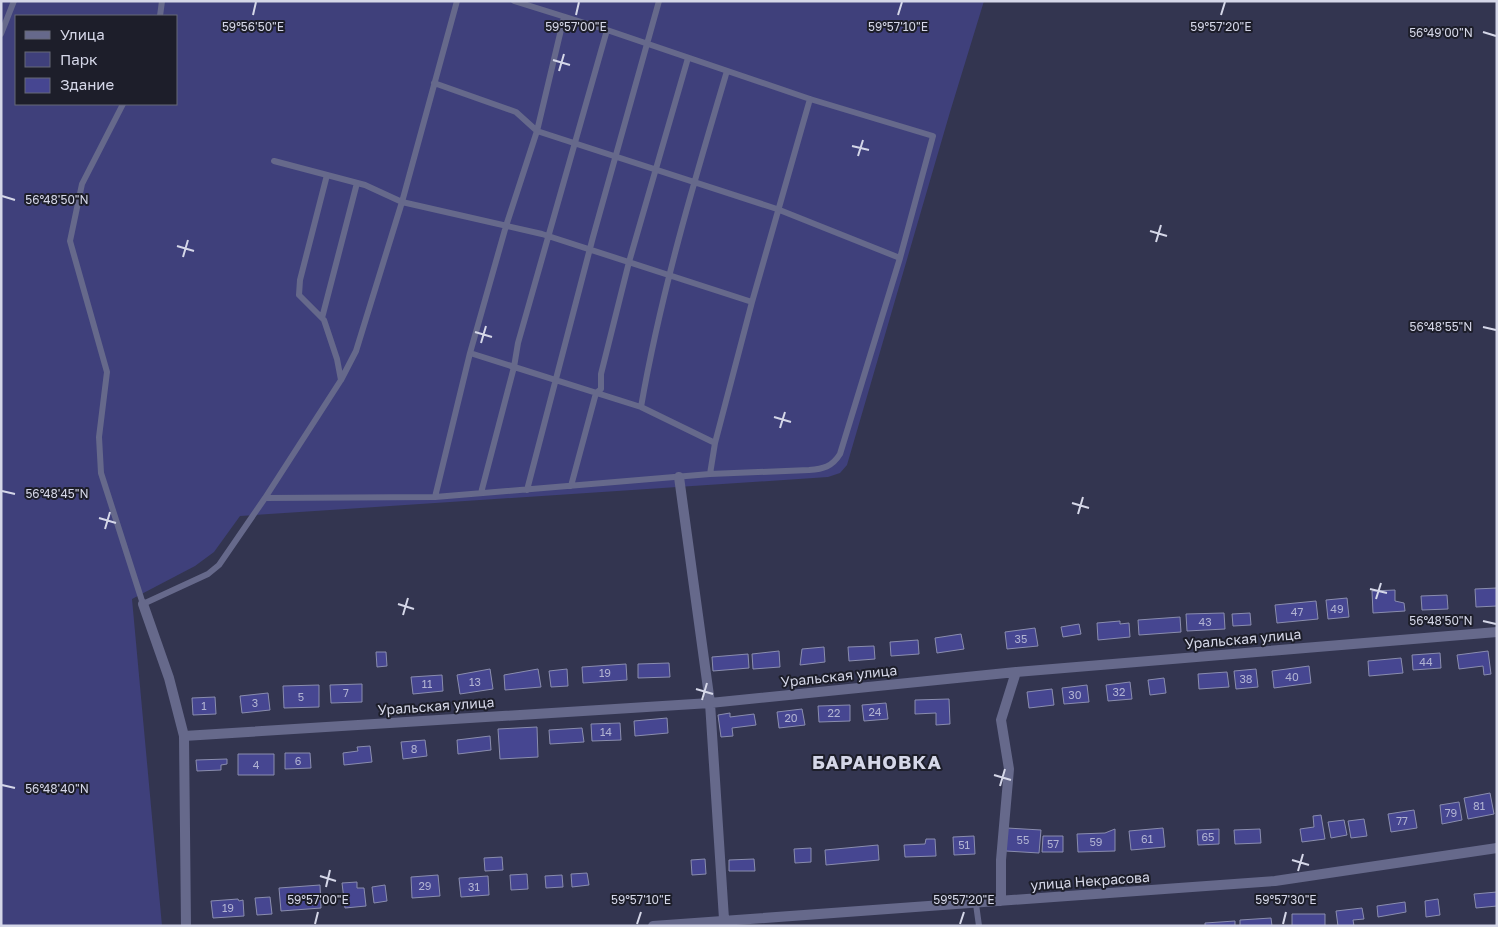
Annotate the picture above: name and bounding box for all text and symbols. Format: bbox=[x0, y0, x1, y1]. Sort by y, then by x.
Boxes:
legend bbox=[15, 15, 178, 105]
text: 59°56'50"E bbox=[222, 19, 284, 34]
text: 59°57'00"E bbox=[545, 19, 607, 34]
text: 59°57'10"E bbox=[868, 19, 928, 34]
text: 59°57'20"E bbox=[1190, 19, 1252, 34]
text: Улица bbox=[60, 25, 105, 43]
text: 56°49'00"N bbox=[1409, 25, 1473, 40]
text: Парк bbox=[60, 50, 98, 68]
text: Здание bbox=[60, 75, 114, 93]
text: 56°48'50"N bbox=[25, 192, 89, 207]
text: 56°48'55"N bbox=[1410, 319, 1472, 334]
text: 56°48'45"N bbox=[25, 486, 89, 501]
house number: 49 bbox=[1330, 602, 1344, 615]
house number: 47 bbox=[1291, 605, 1303, 618]
text: 56°48'50"N bbox=[1409, 613, 1473, 628]
house number: 43 bbox=[1198, 615, 1212, 628]
street label: Уральская улица bbox=[1184, 625, 1302, 652]
house number: 35 bbox=[1015, 632, 1027, 645]
house number: 44 bbox=[1419, 655, 1433, 668]
street label: Уральская улица bbox=[780, 661, 898, 690]
house number: 19 bbox=[599, 666, 611, 679]
house number: 40 bbox=[1285, 670, 1299, 683]
house number: 38 bbox=[1239, 672, 1253, 685]
house number: 13 bbox=[469, 675, 481, 688]
house number: 11 bbox=[422, 677, 432, 690]
house number: 32 bbox=[1113, 685, 1125, 698]
house number: 7 bbox=[343, 686, 349, 699]
house number: 30 bbox=[1068, 688, 1082, 701]
house number: 5 bbox=[298, 690, 304, 703]
street label: Уральская улица bbox=[377, 693, 495, 718]
house number: 3 bbox=[252, 696, 258, 709]
house number: 1 bbox=[201, 699, 207, 712]
house number: 24 bbox=[868, 705, 882, 718]
house number: 22 bbox=[828, 706, 840, 719]
house number: 20 bbox=[784, 711, 798, 724]
house number: 14 bbox=[600, 725, 612, 738]
house number: 8 bbox=[411, 742, 418, 755]
district label: БАРАНОВКА bbox=[812, 750, 942, 773]
house number: 6 bbox=[295, 754, 302, 767]
house number: 4 bbox=[253, 758, 260, 771]
text: 56°48'40"N bbox=[25, 781, 89, 796]
house number: 81 bbox=[1473, 799, 1485, 812]
house number: 79 bbox=[1445, 806, 1457, 819]
house number: 77 bbox=[1396, 814, 1408, 827]
house number: 65 bbox=[1201, 830, 1215, 843]
house number: 61 bbox=[1141, 832, 1153, 845]
house number: 55 bbox=[1017, 833, 1029, 846]
house number: 59 bbox=[1089, 835, 1103, 848]
house number: 57 bbox=[1047, 837, 1059, 850]
house number: 51 bbox=[958, 838, 970, 851]
street label: улица Некрасова bbox=[1030, 868, 1150, 893]
house number: 29 bbox=[418, 879, 432, 892]
house number: 31 bbox=[468, 880, 480, 893]
text: 59°57'00"E bbox=[287, 892, 349, 907]
text: 59°57'10"E bbox=[611, 892, 671, 907]
text: 59°57'20"E bbox=[933, 892, 995, 907]
text: 59°57'30"E bbox=[1255, 892, 1317, 907]
house number: 19 bbox=[222, 901, 234, 914]

